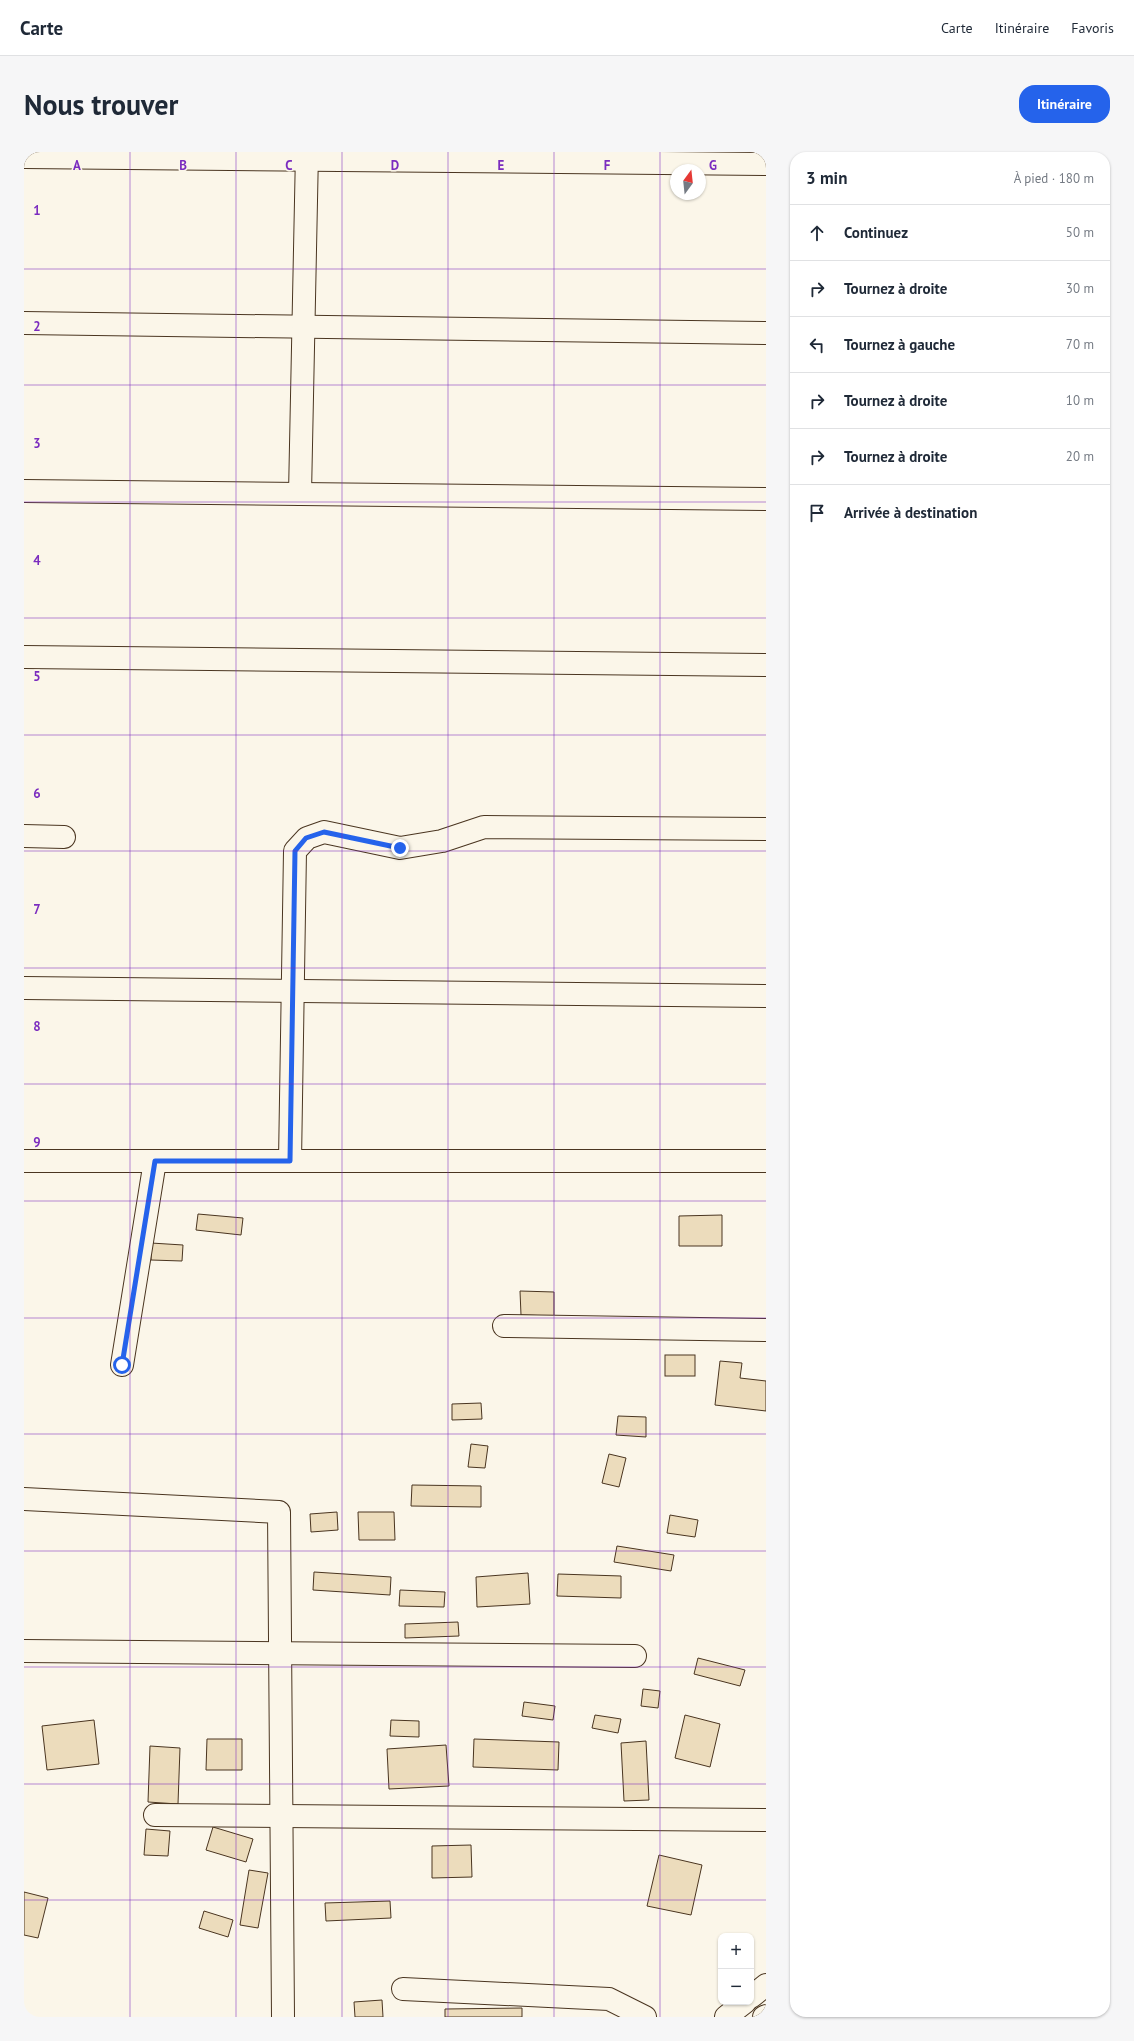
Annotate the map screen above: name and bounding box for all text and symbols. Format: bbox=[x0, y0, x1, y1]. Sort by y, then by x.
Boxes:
text: Carte bbox=[20, 16, 63, 40]
text: Carte bbox=[941, 19, 973, 37]
text: Itinéraire bbox=[995, 19, 1049, 37]
text: Favoris bbox=[1071, 19, 1114, 37]
button: Itinéraire bbox=[1019, 85, 1110, 123]
text: Nous trouver bbox=[24, 86, 178, 123]
text: A bbox=[73, 157, 81, 174]
text: B bbox=[179, 157, 187, 174]
text: C bbox=[285, 157, 293, 174]
text: D bbox=[391, 157, 399, 174]
text: E bbox=[498, 157, 505, 174]
text: F bbox=[604, 157, 611, 174]
text: G bbox=[709, 157, 717, 174]
north arrow bbox=[670, 164, 706, 200]
text: 3 min bbox=[806, 167, 847, 189]
text: À pied · 180 m bbox=[1014, 170, 1094, 187]
text: 1 bbox=[33, 202, 41, 219]
icon: ahead bbox=[806, 222, 828, 244]
text: Continuez bbox=[844, 223, 908, 242]
text: 50 m bbox=[1066, 224, 1094, 241]
icon: right bbox=[806, 278, 828, 300]
text: Tournez à droite bbox=[844, 279, 947, 298]
text: 30 m bbox=[1066, 280, 1094, 297]
text: 2 bbox=[33, 318, 41, 335]
icon: left bbox=[806, 334, 828, 356]
text: Tournez à gauche bbox=[844, 335, 955, 354]
text: 70 m bbox=[1066, 336, 1094, 353]
icon: right bbox=[806, 390, 828, 412]
text: Tournez à droite bbox=[844, 391, 947, 410]
text: 10 m bbox=[1066, 392, 1094, 409]
text: 3 bbox=[33, 435, 41, 452]
icon: right bbox=[806, 446, 828, 468]
text: Tournez à droite bbox=[844, 447, 947, 466]
text: 20 m bbox=[1066, 448, 1094, 465]
icon: arrive bbox=[806, 502, 828, 524]
text: Arrivée à destination bbox=[844, 503, 977, 522]
text: 4 bbox=[33, 552, 41, 569]
text: 5 bbox=[33, 668, 41, 685]
text: 6 bbox=[33, 785, 41, 802]
route end bbox=[391, 839, 409, 857]
text: 7 bbox=[33, 901, 41, 918]
text: 8 bbox=[33, 1018, 41, 1035]
text: 9 bbox=[33, 1134, 41, 1151]
route start bbox=[113, 1356, 131, 1374]
map controls bbox=[718, 1933, 754, 2005]
button: + bbox=[718, 1933, 754, 1969]
button: − bbox=[718, 1969, 754, 2005]

